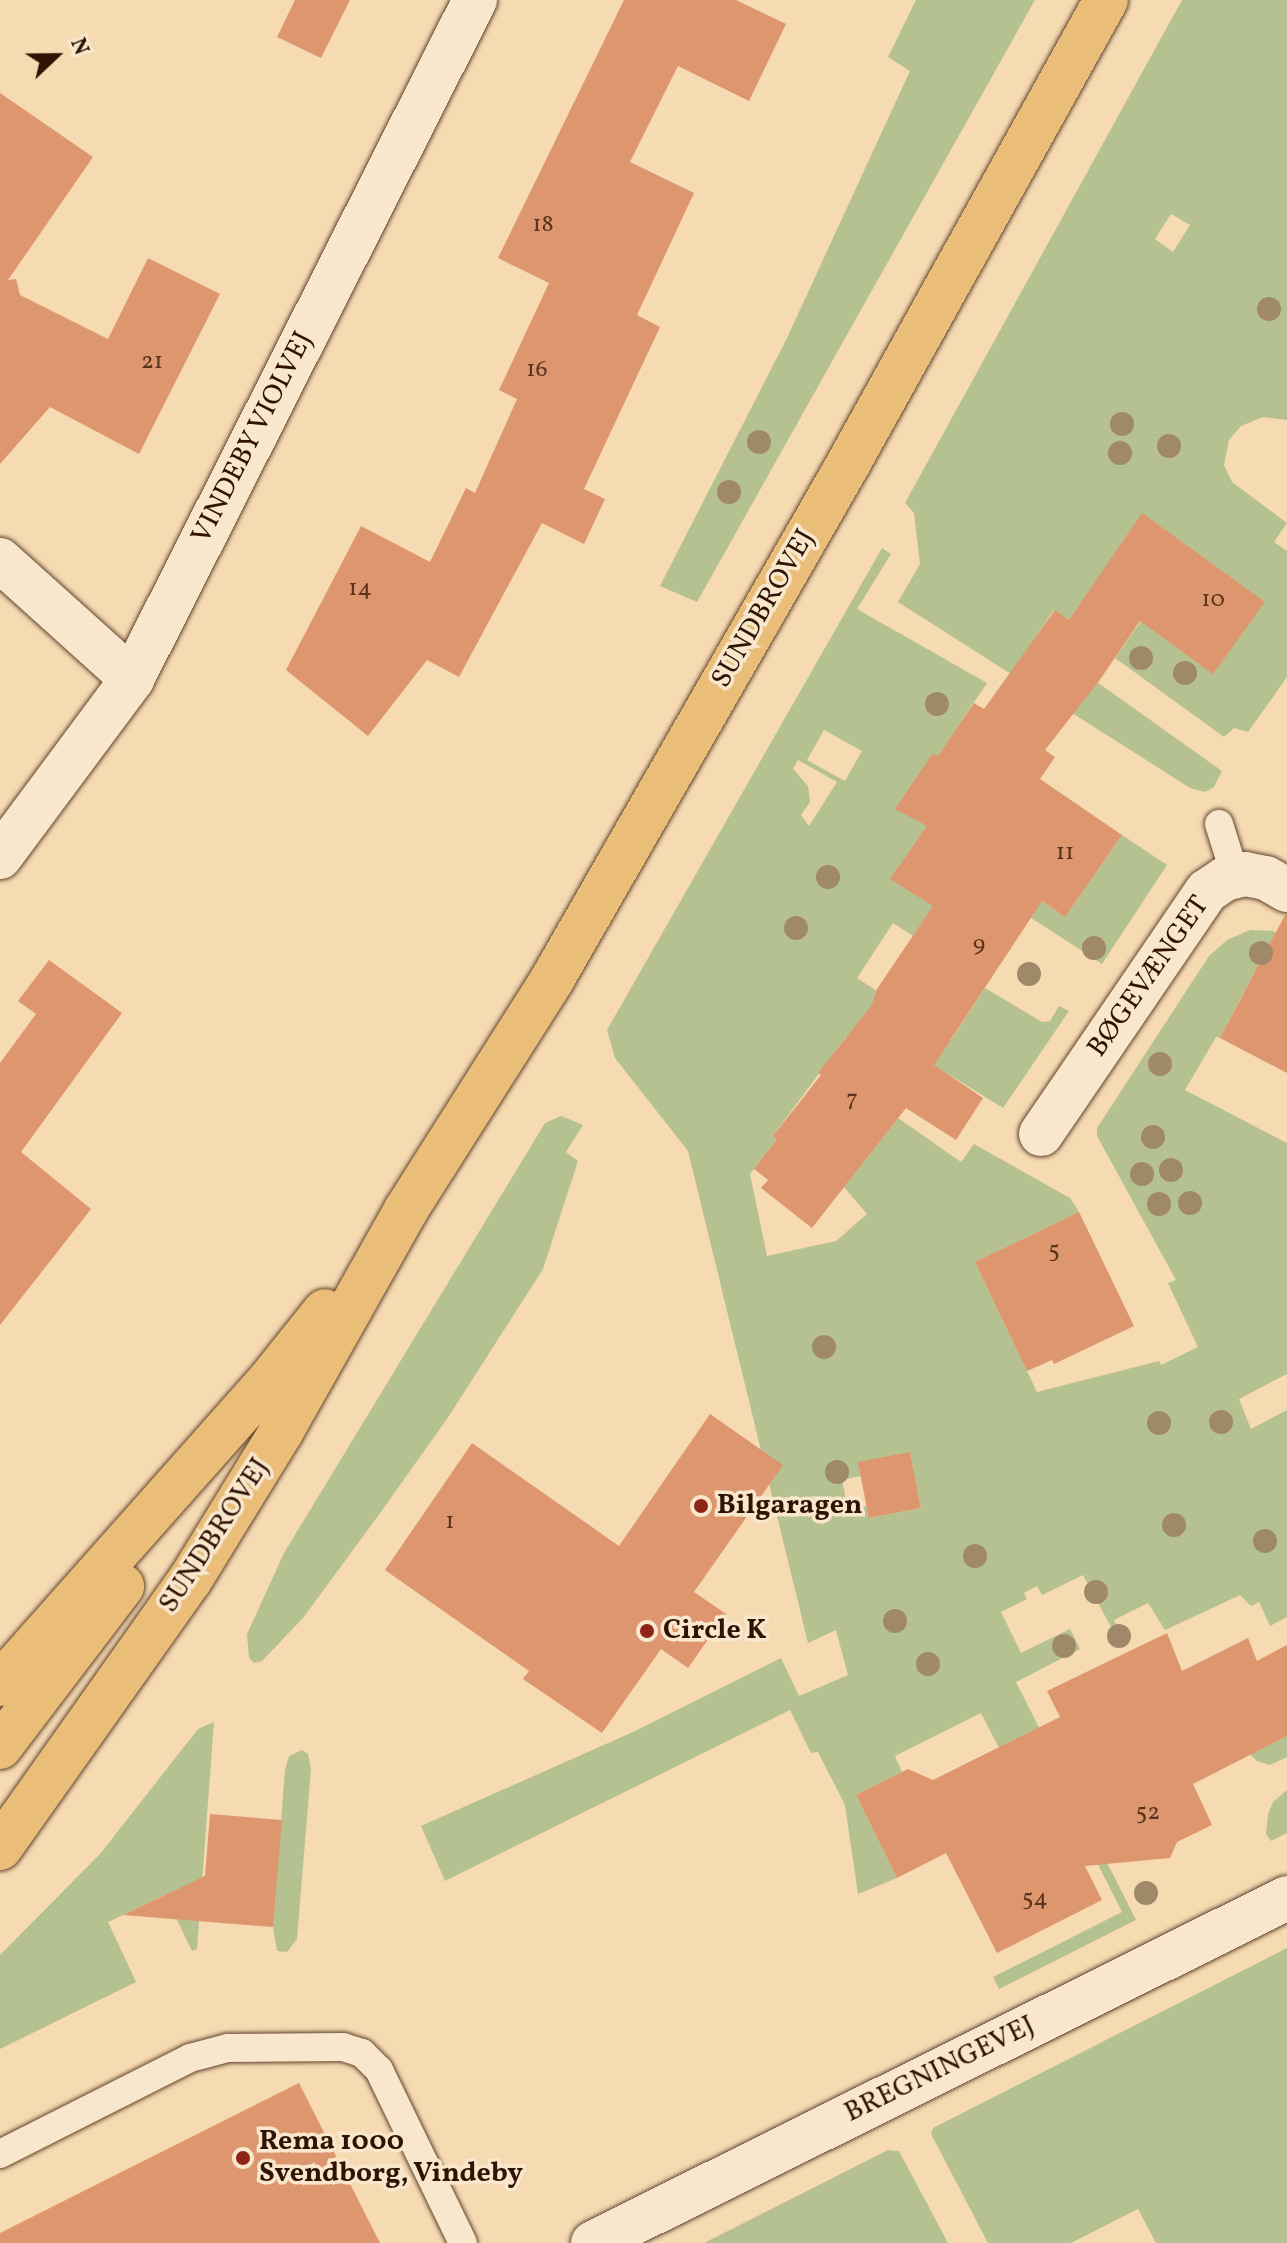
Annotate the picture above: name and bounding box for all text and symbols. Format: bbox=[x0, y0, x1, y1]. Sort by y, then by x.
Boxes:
north arrow bbox=[16, 16, 96, 96]
text: N bbox=[61, 34, 96, 60]
house number: 18 bbox=[532, 212, 554, 240]
street label: VINDEBY VIOLVEJ bbox=[185, 326, 321, 550]
house number: 21 bbox=[141, 349, 163, 377]
house number: 16 bbox=[526, 357, 548, 385]
street label: SUNDBROVEJ bbox=[705, 524, 823, 694]
house number: 14 bbox=[348, 576, 372, 604]
house number: 10 bbox=[1201, 587, 1225, 615]
house number: 11 bbox=[1056, 840, 1074, 868]
street label: BØGEVÆNGET bbox=[1081, 890, 1217, 1064]
house number: 9 bbox=[973, 932, 985, 960]
house number: 7 bbox=[846, 1087, 858, 1115]
house number: 5 bbox=[1048, 1238, 1060, 1266]
street label: SUNDBROVEJ bbox=[153, 1452, 277, 1620]
place label: Bilgaragen bbox=[717, 1489, 863, 1523]
marker: Bilgaragen bbox=[692, 1497, 710, 1515]
house number: 1 bbox=[445, 1509, 455, 1537]
place label: Circle K bbox=[663, 1614, 767, 1648]
marker: Circle K bbox=[638, 1622, 656, 1640]
house number: 52 bbox=[1136, 1800, 1160, 1828]
house number: 54 bbox=[1022, 1886, 1048, 1914]
street label: BREGNINGEVEJ bbox=[839, 2009, 1041, 2131]
place label: Rema 1000 Svendborg, Vindeby bbox=[259, 2125, 524, 2191]
marker: Rema 1000 Svendborg, Vindeby bbox=[234, 2149, 252, 2167]

